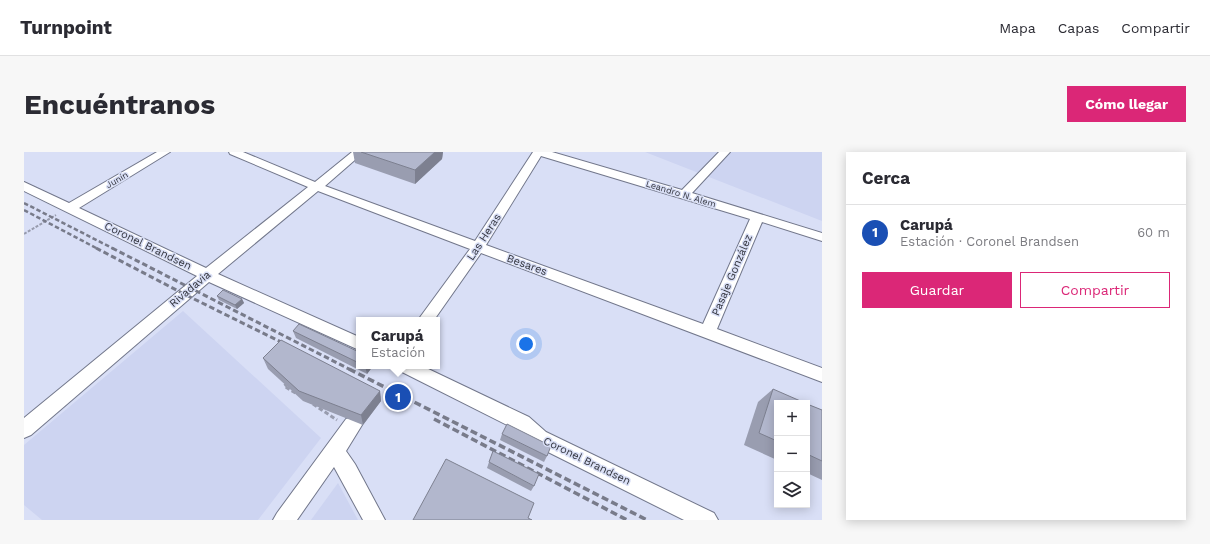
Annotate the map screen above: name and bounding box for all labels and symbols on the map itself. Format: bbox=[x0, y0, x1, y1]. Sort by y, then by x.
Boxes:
street label: Junín bbox=[104, 170, 130, 190]
street label: Leandro N. Alem bbox=[645, 179, 717, 209]
street label: Las Heras bbox=[464, 211, 504, 263]
street label: Coronel Brandsen bbox=[102, 219, 194, 273]
street label: Pasaje González bbox=[709, 232, 755, 318]
street label: Besares bbox=[505, 252, 549, 278]
street label: Rivadavia bbox=[167, 268, 213, 310]
your location bbox=[516, 334, 536, 354]
pin: 1 bbox=[385, 382, 411, 412]
street label: Coronel Brandsen bbox=[541, 434, 633, 488]

